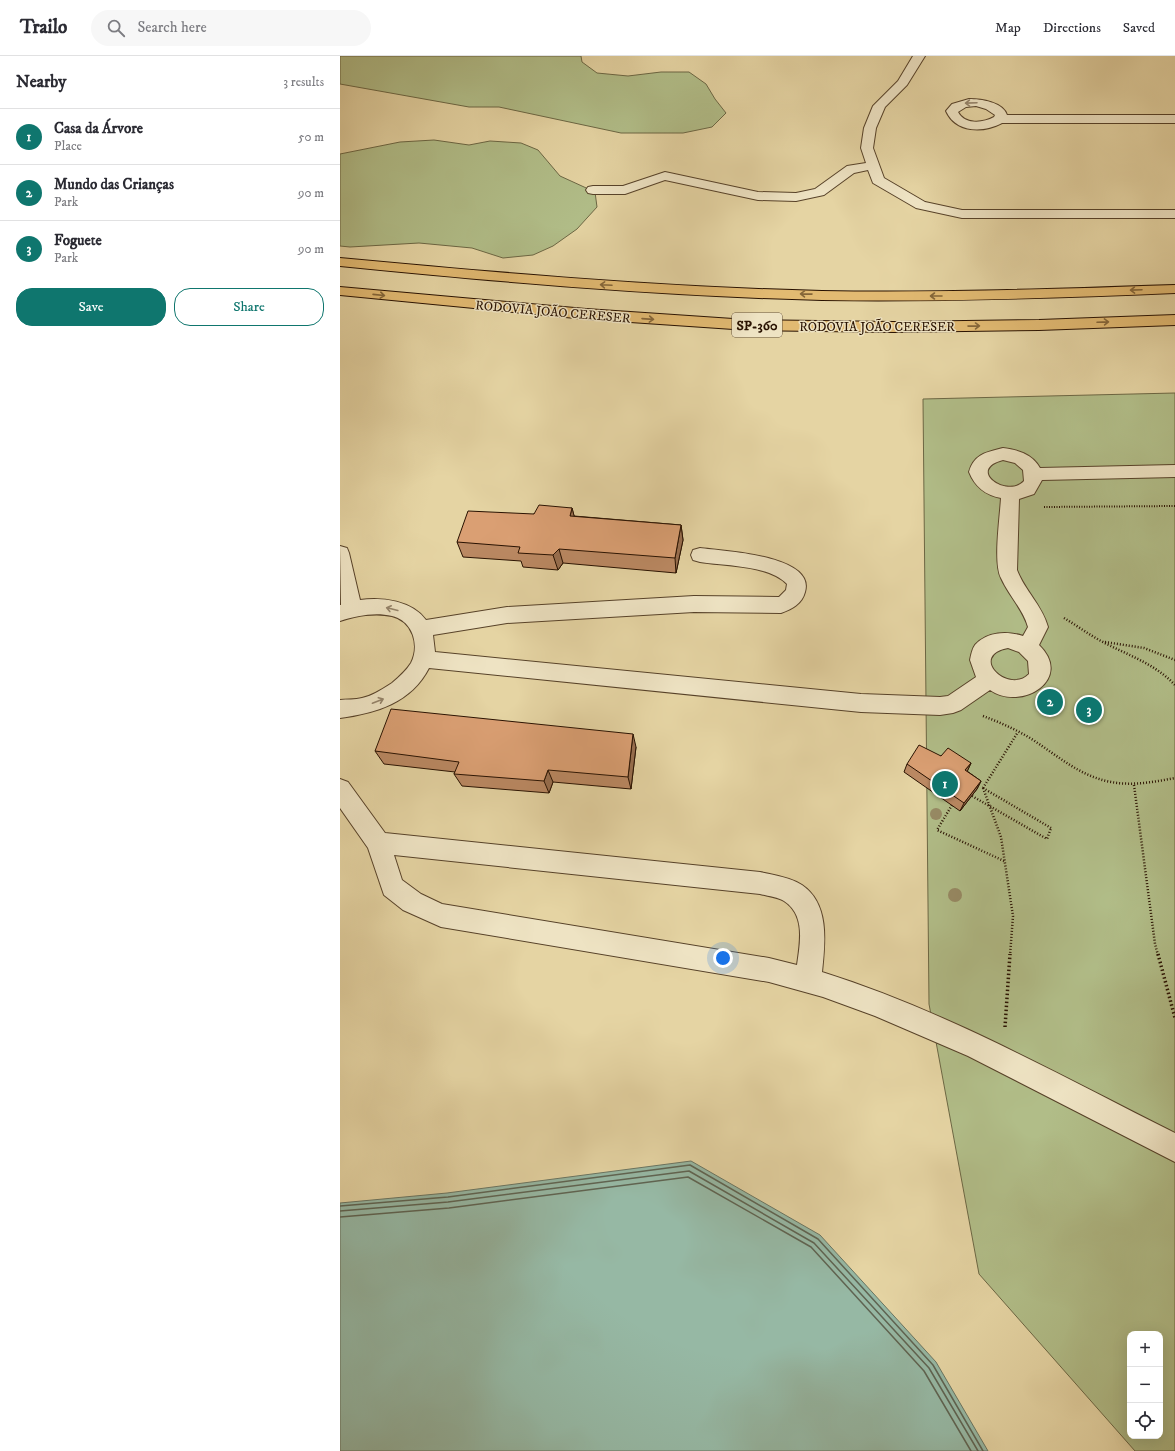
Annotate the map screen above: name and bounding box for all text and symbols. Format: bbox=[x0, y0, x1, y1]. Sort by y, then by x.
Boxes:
search box bbox=[91, 10, 371, 46]
text: Trailo bbox=[20, 16, 67, 39]
icon: search bbox=[105, 17, 127, 39]
text: Search here bbox=[137, 18, 207, 37]
text: Map bbox=[995, 19, 1021, 37]
text: Directions bbox=[1043, 19, 1101, 37]
text: Saved bbox=[1123, 19, 1155, 37]
text: Nearby bbox=[16, 71, 66, 93]
text: 3 results bbox=[283, 74, 324, 90]
one-way arrow bbox=[965, 99, 978, 107]
text: Casa da Árvore bbox=[54, 119, 143, 138]
text: 1 bbox=[27, 129, 31, 145]
text: 50 m bbox=[298, 129, 324, 145]
text: Place bbox=[54, 138, 82, 154]
text: Mundo das Crianças bbox=[54, 175, 174, 194]
text: 2 bbox=[26, 185, 32, 201]
text: 90 m bbox=[298, 185, 324, 201]
text: Park bbox=[54, 194, 78, 210]
text: Foguete bbox=[54, 231, 102, 250]
text: 3 bbox=[27, 241, 31, 257]
text: 90 m bbox=[298, 241, 324, 257]
text: Park bbox=[54, 250, 78, 266]
one-way arrow bbox=[600, 281, 613, 288]
one-way arrow bbox=[1130, 287, 1143, 294]
button: Save bbox=[16, 288, 166, 326]
button: Share bbox=[174, 288, 324, 326]
one-way arrow bbox=[372, 291, 385, 299]
one-way arrow bbox=[800, 291, 813, 298]
one-way arrow bbox=[930, 292, 943, 300]
street label: RODOVIA JOÃO CERESER bbox=[475, 296, 632, 327]
road number: SP-360 bbox=[732, 313, 782, 337]
one-way arrow bbox=[641, 315, 654, 322]
street label: RODOVIA JOÃO CERESER bbox=[799, 318, 955, 335]
one-way arrow bbox=[1096, 319, 1109, 326]
one-way arrow bbox=[967, 322, 980, 330]
one-way arrow bbox=[386, 605, 399, 612]
pin: 2 bbox=[1037, 687, 1063, 717]
pin: 3 bbox=[1076, 695, 1102, 725]
one-way arrow bbox=[371, 696, 383, 704]
pin: 1 bbox=[932, 769, 958, 799]
your location bbox=[713, 948, 733, 968]
map controls bbox=[1127, 1331, 1163, 1439]
button: + bbox=[1127, 1331, 1163, 1367]
button: − bbox=[1127, 1367, 1163, 1403]
button: locate bbox=[1127, 1403, 1163, 1439]

